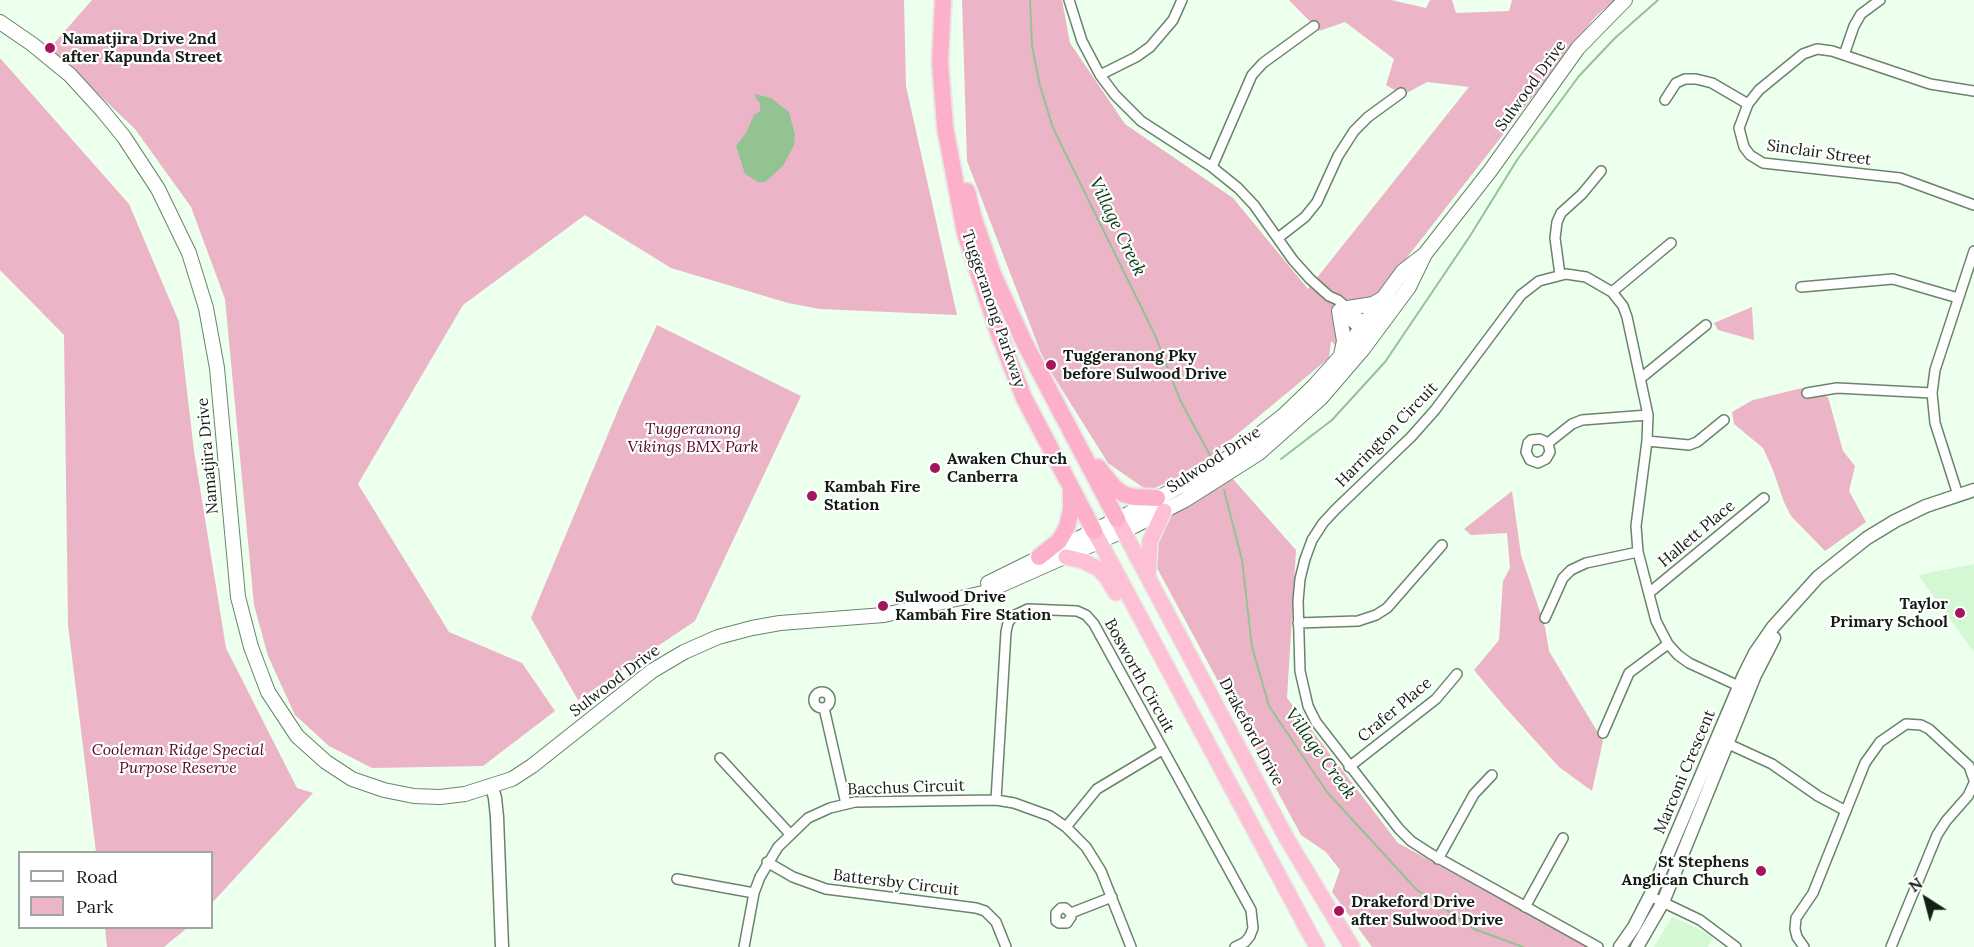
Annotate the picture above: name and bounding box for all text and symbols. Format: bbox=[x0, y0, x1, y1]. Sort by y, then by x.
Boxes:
place label: Namatjira Drive 2nd after Kapunda Street bbox=[62, 29, 222, 67]
street label: Sulwood Drive bbox=[1492, 37, 1570, 135]
marker: Namatjira Drive 2nd after Kapunda Street bbox=[43, 41, 57, 55]
street label: Sinclair Street bbox=[1766, 136, 1872, 170]
water label: Village Creek bbox=[1084, 174, 1150, 280]
street label: Tuggeranong Parkway bbox=[957, 228, 1029, 390]
place label: Tuggeranong Pky before Sulwood Drive bbox=[1063, 346, 1227, 384]
marker: Tuggeranong Pky before Sulwood Drive bbox=[1044, 358, 1058, 372]
street label: Harrington Circuit bbox=[1332, 379, 1442, 491]
street label: Namatjira Drive bbox=[193, 397, 223, 515]
park label: Tuggeranong Vikings BMX Park bbox=[628, 419, 758, 457]
street label: Sulwood Drive bbox=[1164, 423, 1264, 497]
place label: Awaken Church Canberra bbox=[947, 449, 1067, 487]
marker: Awaken Church Canberra bbox=[928, 461, 942, 475]
place label: Kambah Fire Station bbox=[824, 477, 920, 515]
marker: Kambah Fire Station bbox=[805, 489, 819, 503]
street label: Hallett Place bbox=[1655, 496, 1739, 572]
place label: Sulwood Drive Kambah Fire Station bbox=[895, 587, 1051, 625]
place label: Taylor Primary School bbox=[1830, 594, 1948, 632]
marker: Sulwood Drive Kambah Fire Station bbox=[876, 599, 890, 613]
marker: Taylor Primary School bbox=[1953, 606, 1967, 620]
street label: Bosworth Circuit bbox=[1100, 616, 1178, 736]
street label: Sulwood Drive bbox=[566, 641, 664, 721]
street label: Crafer Place bbox=[1354, 673, 1436, 747]
street label: Drakeford Drive bbox=[1214, 675, 1288, 789]
water label: Village Creek bbox=[1280, 704, 1360, 804]
street label: Marconi Crescent bbox=[1650, 707, 1720, 837]
park label: Cooleman Ridge Special Purpose Reserve bbox=[92, 740, 264, 778]
street label: Bacchus Circuit bbox=[847, 776, 965, 800]
legend bbox=[18, 851, 213, 929]
place label: St Stephens Anglican Church bbox=[1622, 852, 1749, 890]
marker: St Stephens Anglican Church bbox=[1754, 864, 1768, 878]
text: Road bbox=[76, 865, 118, 888]
street label: Battersby Circuit bbox=[832, 866, 960, 900]
north arrow bbox=[1896, 869, 1956, 929]
text: N bbox=[1905, 873, 1926, 896]
place label: Drakeford Drive after Sulwood Drive bbox=[1351, 892, 1503, 930]
text: Park bbox=[76, 895, 113, 918]
marker: Drakeford Drive after Sulwood Drive bbox=[1332, 904, 1346, 918]

